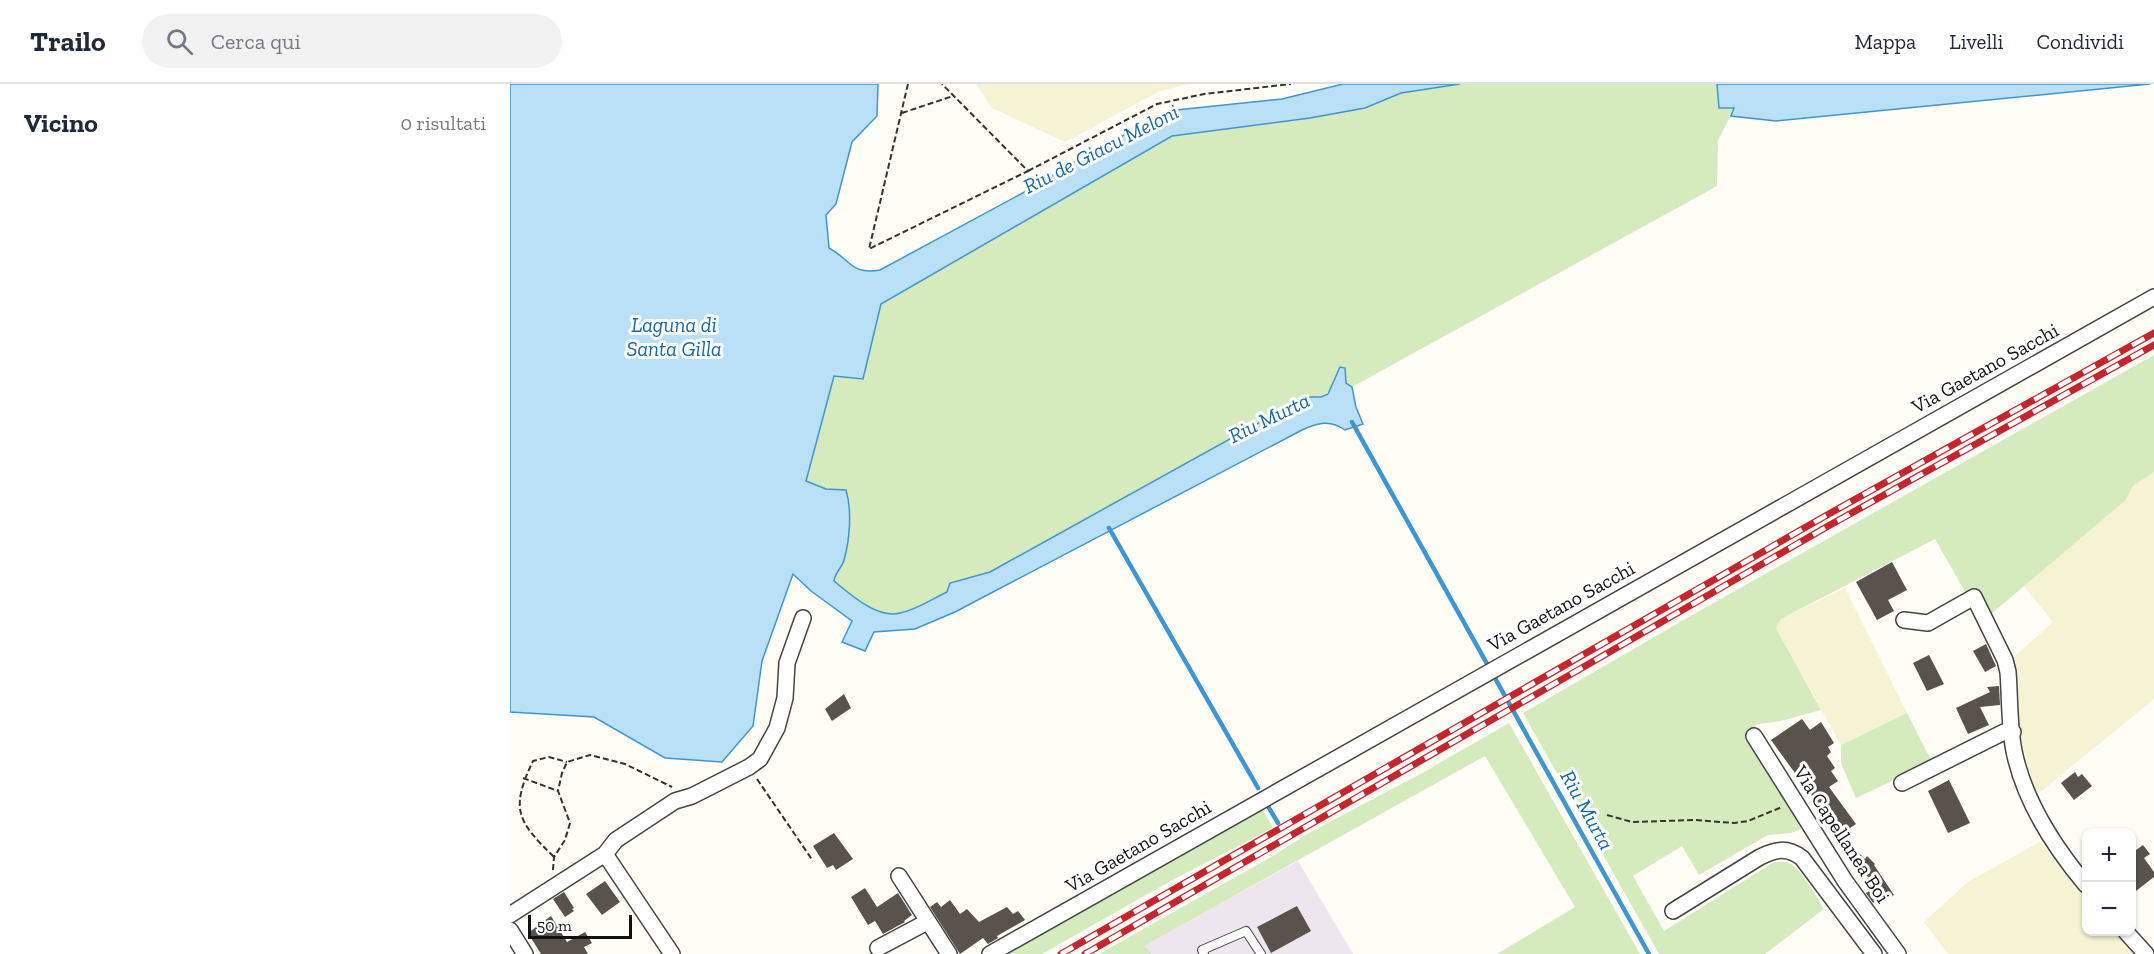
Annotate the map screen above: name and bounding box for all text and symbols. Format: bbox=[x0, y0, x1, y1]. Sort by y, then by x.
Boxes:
search box bbox=[142, 14, 562, 68]
text: Trailo bbox=[30, 25, 106, 58]
icon: search bbox=[163, 25, 196, 58]
text: Cerca qui bbox=[211, 28, 301, 55]
text: Mappa bbox=[1854, 29, 1916, 54]
text: Livelli bbox=[1949, 29, 2004, 54]
text: Condividi bbox=[2037, 29, 2124, 54]
water label: Riu de Giacu Meloni bbox=[1019, 99, 1183, 199]
text: Vicino bbox=[24, 107, 98, 139]
text: 0 risultati bbox=[401, 111, 486, 135]
water label: Laguna di Santa Gilla bbox=[626, 312, 722, 361]
street label: Via Gaetano Sacchi bbox=[1907, 318, 2063, 419]
water label: Riu Murta bbox=[1224, 387, 1313, 448]
street label: Via Gaetano Sacchi bbox=[1483, 556, 1639, 657]
street label: Via Capellanea Boi bbox=[1788, 760, 1895, 907]
water label: Riu Murta bbox=[1555, 766, 1619, 854]
street label: Via Gaetano Sacchi bbox=[1060, 794, 1215, 898]
map controls bbox=[2082, 828, 2136, 936]
button: + bbox=[2082, 828, 2136, 882]
button: − bbox=[2082, 882, 2136, 936]
scale bar bbox=[528, 912, 632, 940]
text: 50 m bbox=[537, 916, 572, 935]

